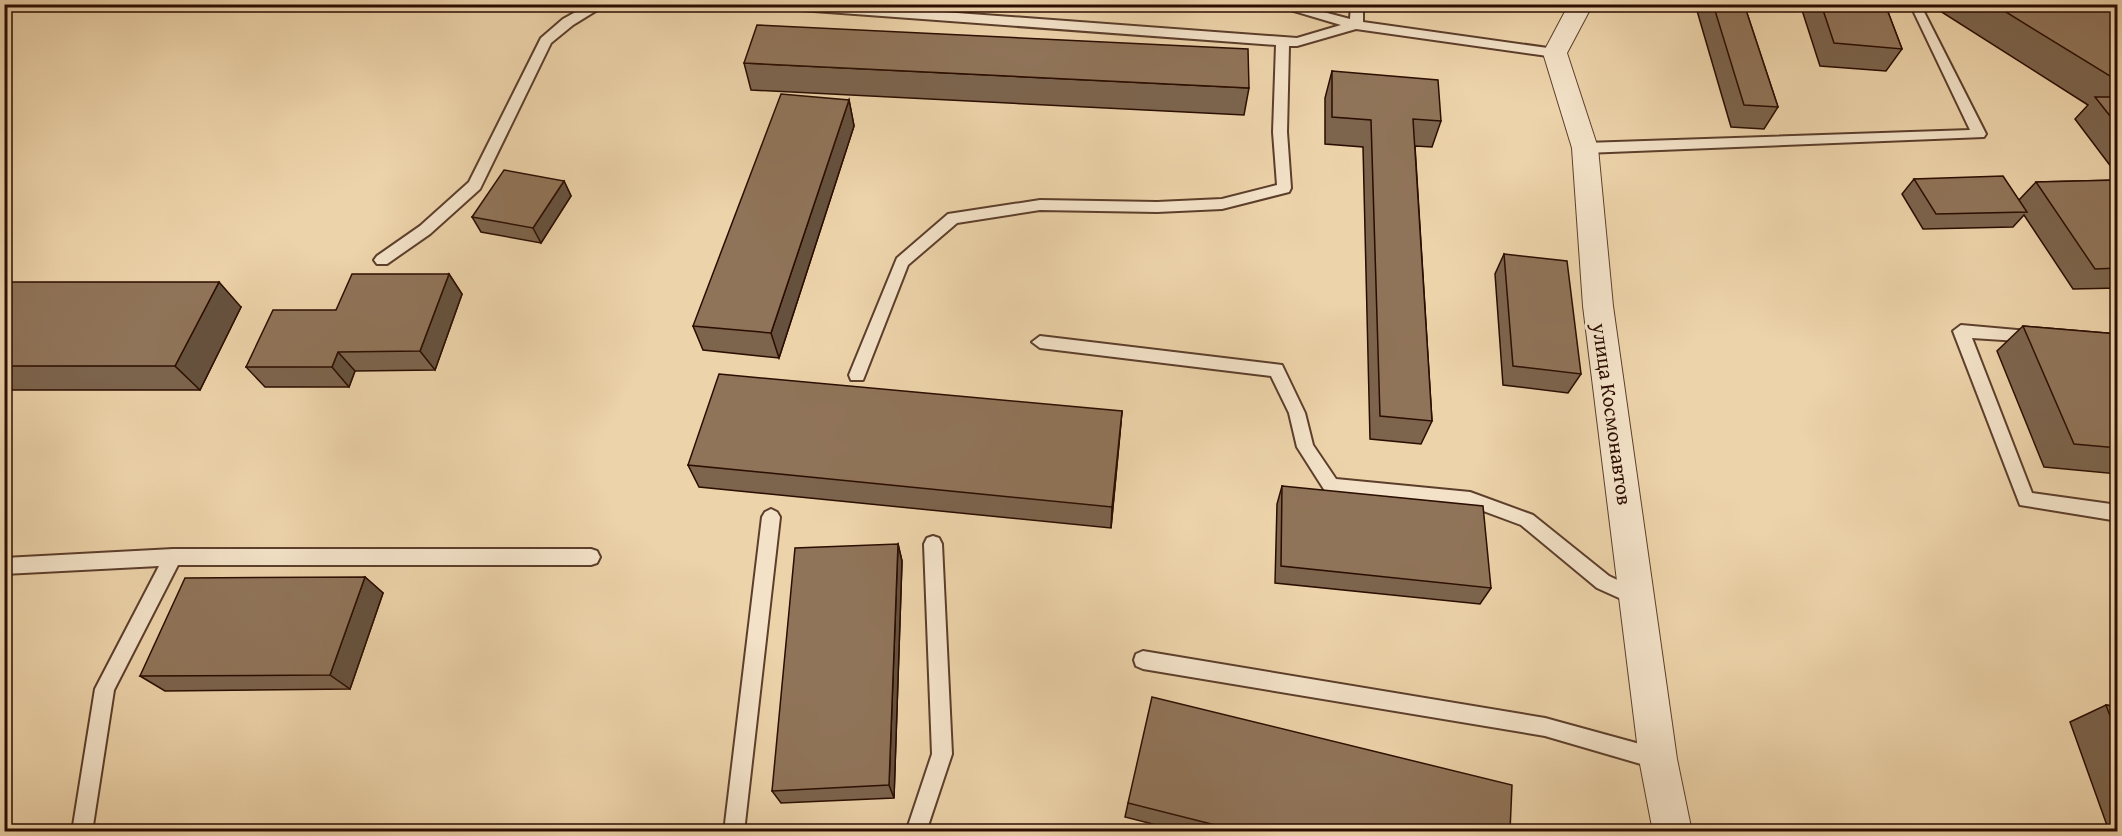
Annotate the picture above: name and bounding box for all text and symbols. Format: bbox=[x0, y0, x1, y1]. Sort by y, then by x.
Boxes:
street label: улица Космонавтов bbox=[1584, 320, 1641, 507]

